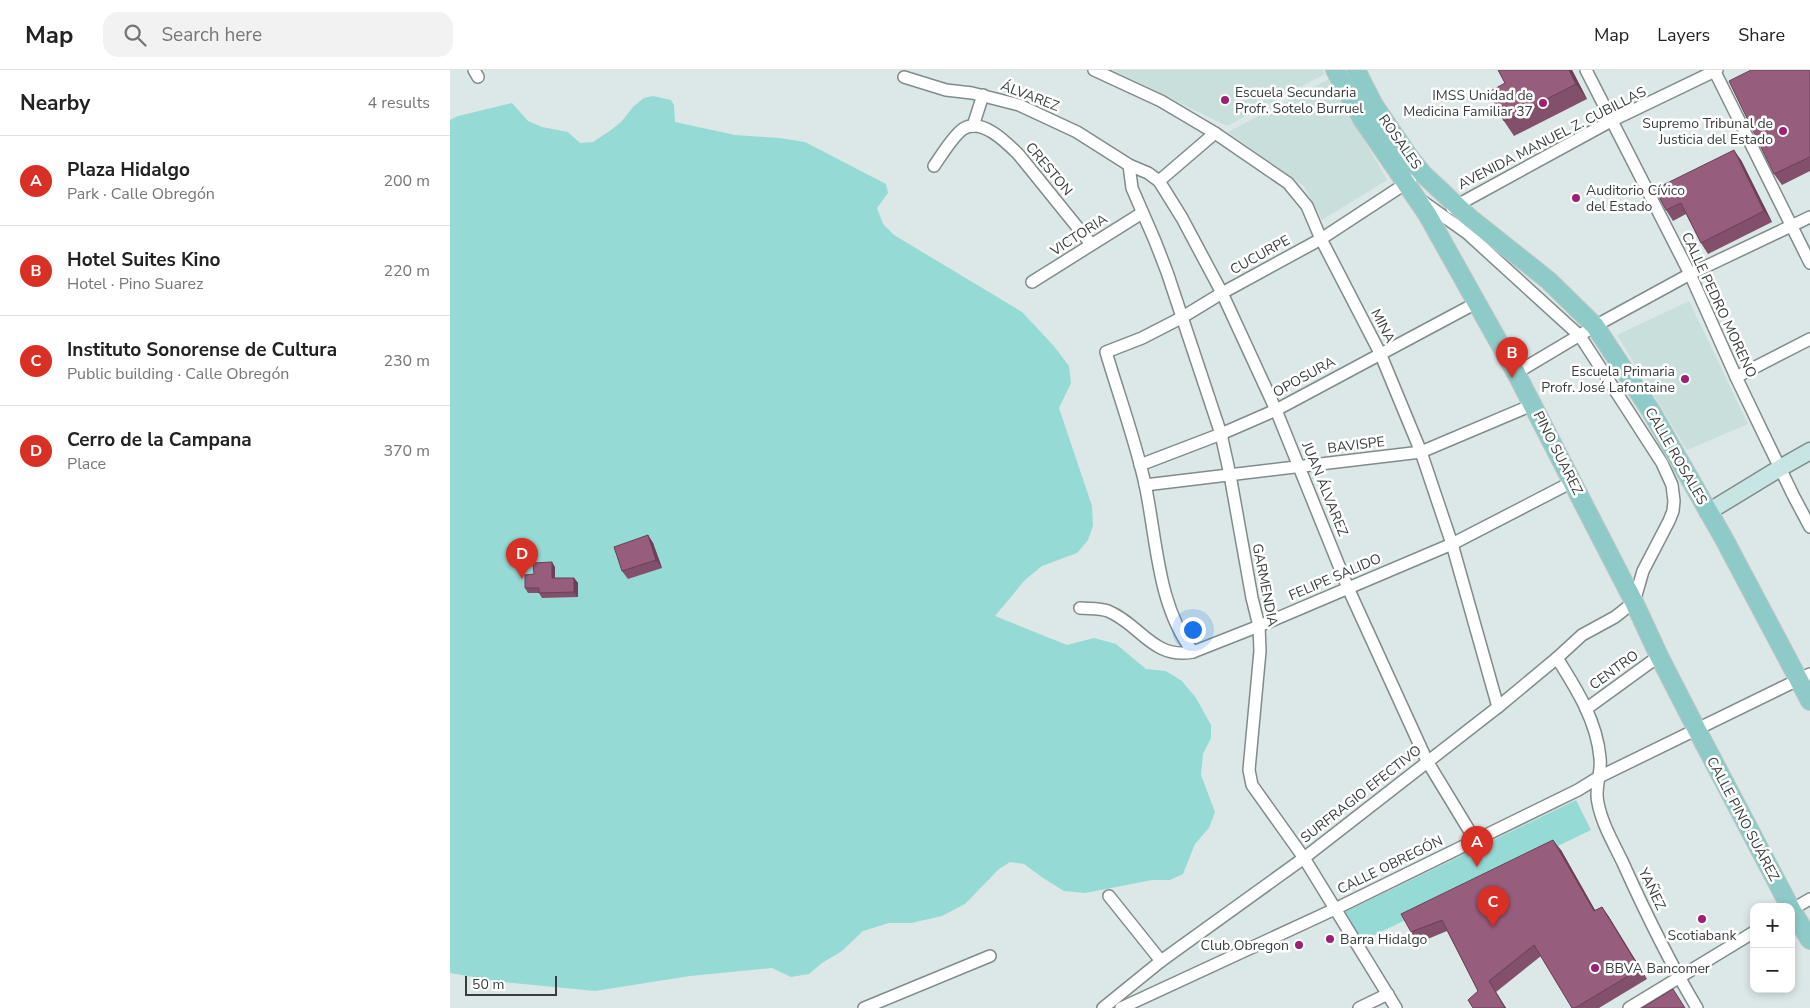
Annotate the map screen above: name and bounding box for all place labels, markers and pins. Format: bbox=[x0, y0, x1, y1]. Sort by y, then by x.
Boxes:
place label: Escuela Secundaria Profr. Sotelo Burruel bbox=[1235, 83, 1364, 118]
place label: IMSS Unidad de Medicina Familiar 37 bbox=[1403, 86, 1533, 121]
marker: Escuela Secundaria Profr. Sotelo Burruel bbox=[1219, 94, 1231, 106]
marker: IMSS Unidad de Medicina Familiar 37 bbox=[1537, 97, 1549, 109]
place label: Supremo Tribunal de Justicia del Estado bbox=[1642, 114, 1773, 149]
marker: Supremo Tribunal de Justicia del Estado bbox=[1777, 125, 1789, 137]
place label: Auditorio Cívico del Estado bbox=[1586, 181, 1685, 216]
marker: Auditorio Cívico del Estado bbox=[1570, 192, 1582, 204]
pin: B bbox=[1496, 337, 1528, 378]
place label: Escuela Primaria Profr. José Lafontaine bbox=[1541, 362, 1675, 397]
marker: Escuela Primaria Profr. José Lafontaine bbox=[1679, 373, 1691, 385]
pin: D bbox=[506, 538, 538, 579]
pin: A bbox=[1461, 826, 1493, 867]
pin: C bbox=[1477, 886, 1509, 927]
marker: Scotiabank bbox=[1696, 913, 1708, 925]
place label: Scotiabank bbox=[1668, 926, 1737, 945]
place label: Barra Hidalgo bbox=[1340, 930, 1428, 949]
marker: Barra Hidalgo bbox=[1324, 933, 1336, 945]
place label: Club Obregon bbox=[1201, 936, 1289, 955]
marker: Club Obregon bbox=[1293, 939, 1305, 951]
place label: BBVA Bancomer bbox=[1605, 959, 1710, 978]
marker: BBVA Bancomer bbox=[1589, 962, 1601, 974]

